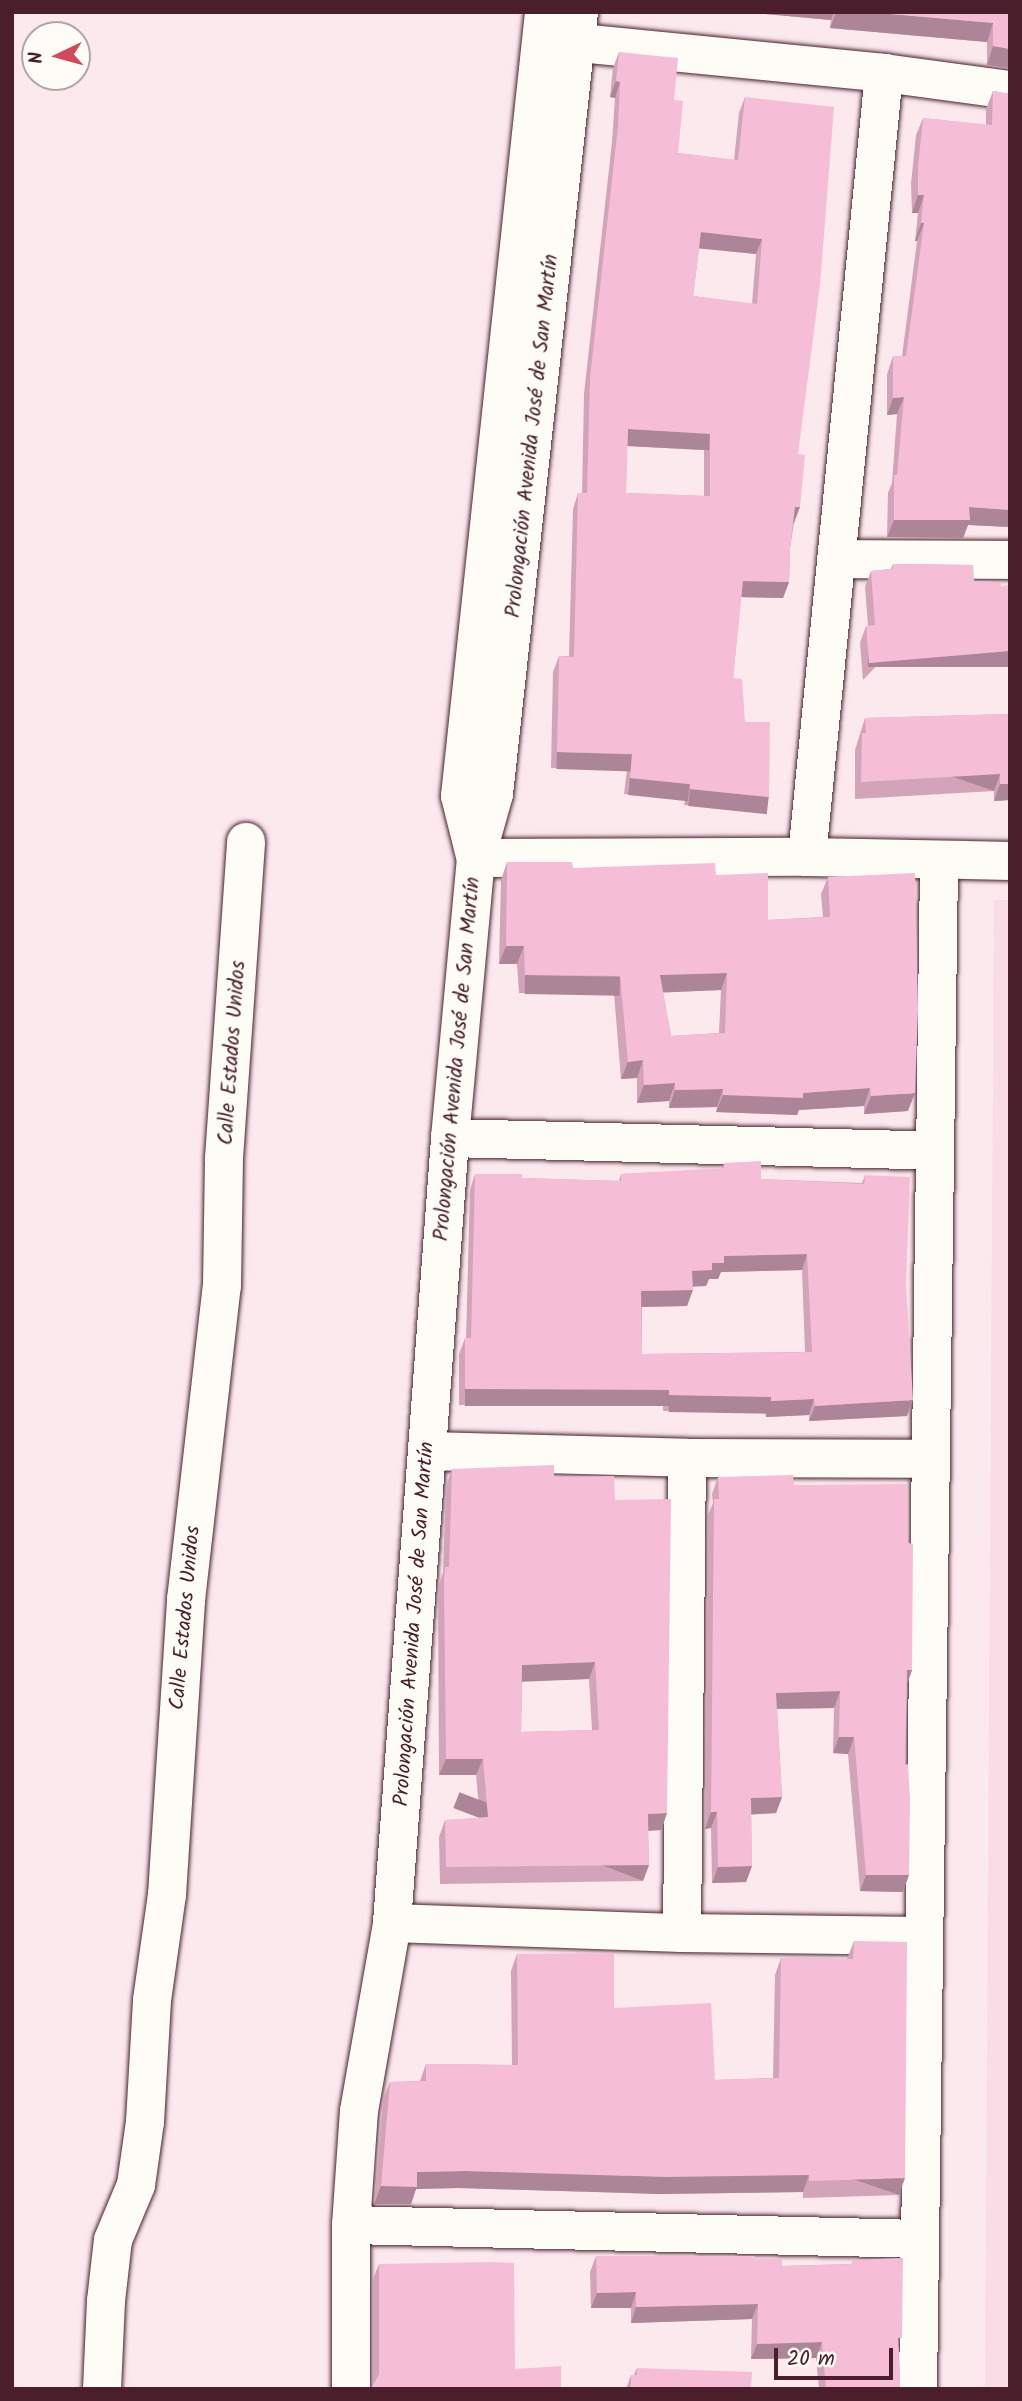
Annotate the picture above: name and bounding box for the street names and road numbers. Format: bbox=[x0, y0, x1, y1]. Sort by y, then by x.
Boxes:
street label: Prolongación Avenida José de San Martín bbox=[501, 253, 565, 619]
street label: Prolongación Avenida José de San Martín bbox=[430, 876, 486, 1242]
street label: Calle Estados Unidos bbox=[214, 960, 252, 1146]
street label: Prolongación Avenida José de San Martín bbox=[390, 1441, 440, 1807]
street label: Calle Estados Unidos bbox=[165, 1525, 207, 1711]

